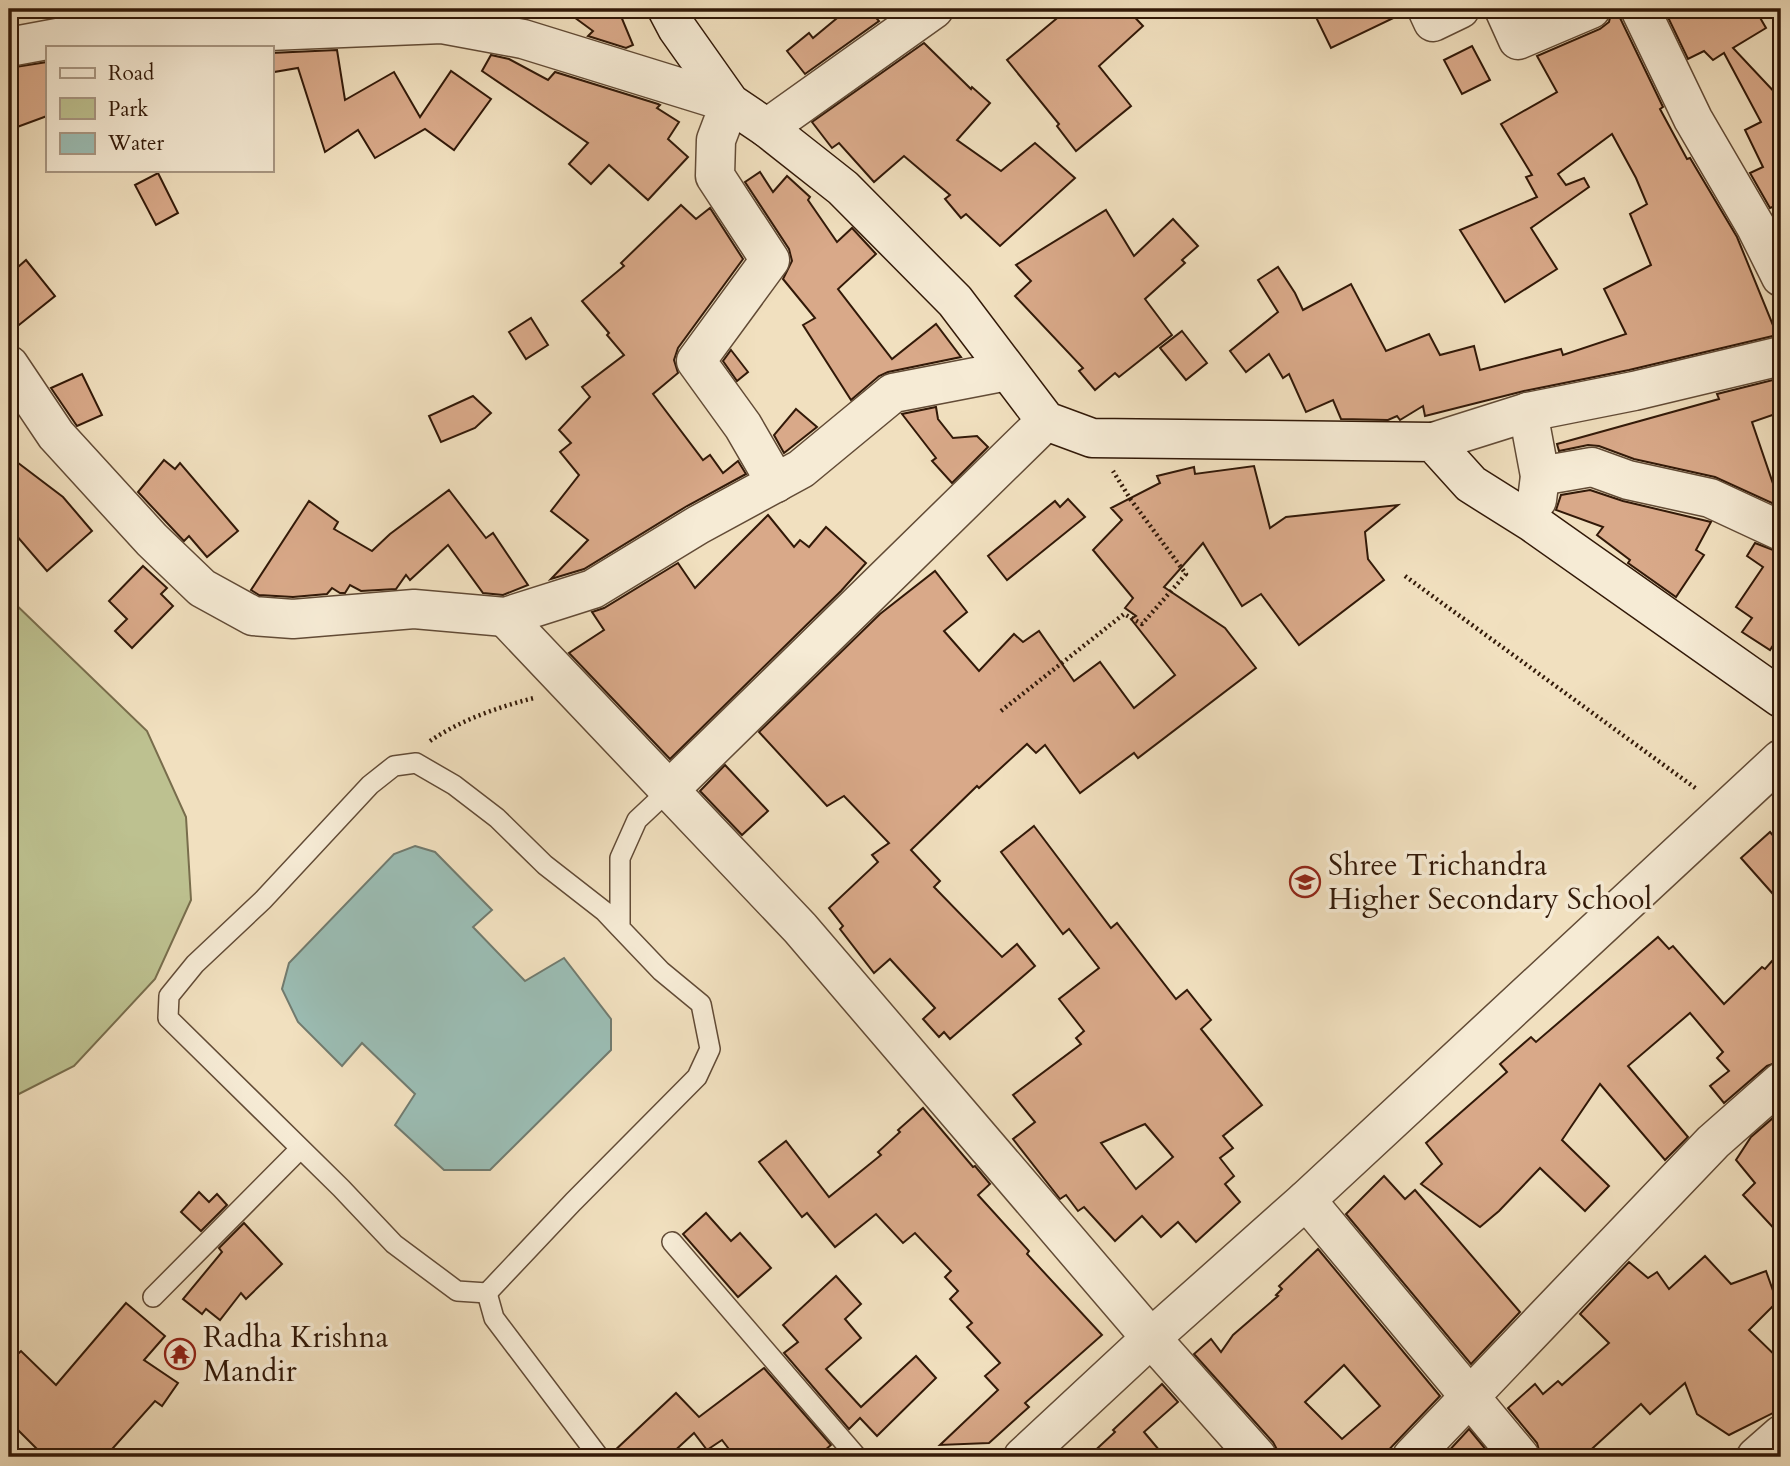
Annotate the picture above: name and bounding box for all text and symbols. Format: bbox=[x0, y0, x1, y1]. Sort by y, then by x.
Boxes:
legend bbox=[46, 46, 273, 172]
text: Road bbox=[108, 59, 154, 88]
text: Park bbox=[108, 95, 149, 124]
text: Water bbox=[107, 129, 164, 158]
place label: Shree Trichandra Higher Secondary School bbox=[1328, 845, 1652, 920]
school or university icon: Shree Trichandra Higher Secondary School bbox=[1288, 865, 1322, 899]
place label: Radha Krishna Mandir bbox=[203, 1317, 388, 1392]
temple icon: Radha Krishna Mandir bbox=[163, 1337, 197, 1371]

